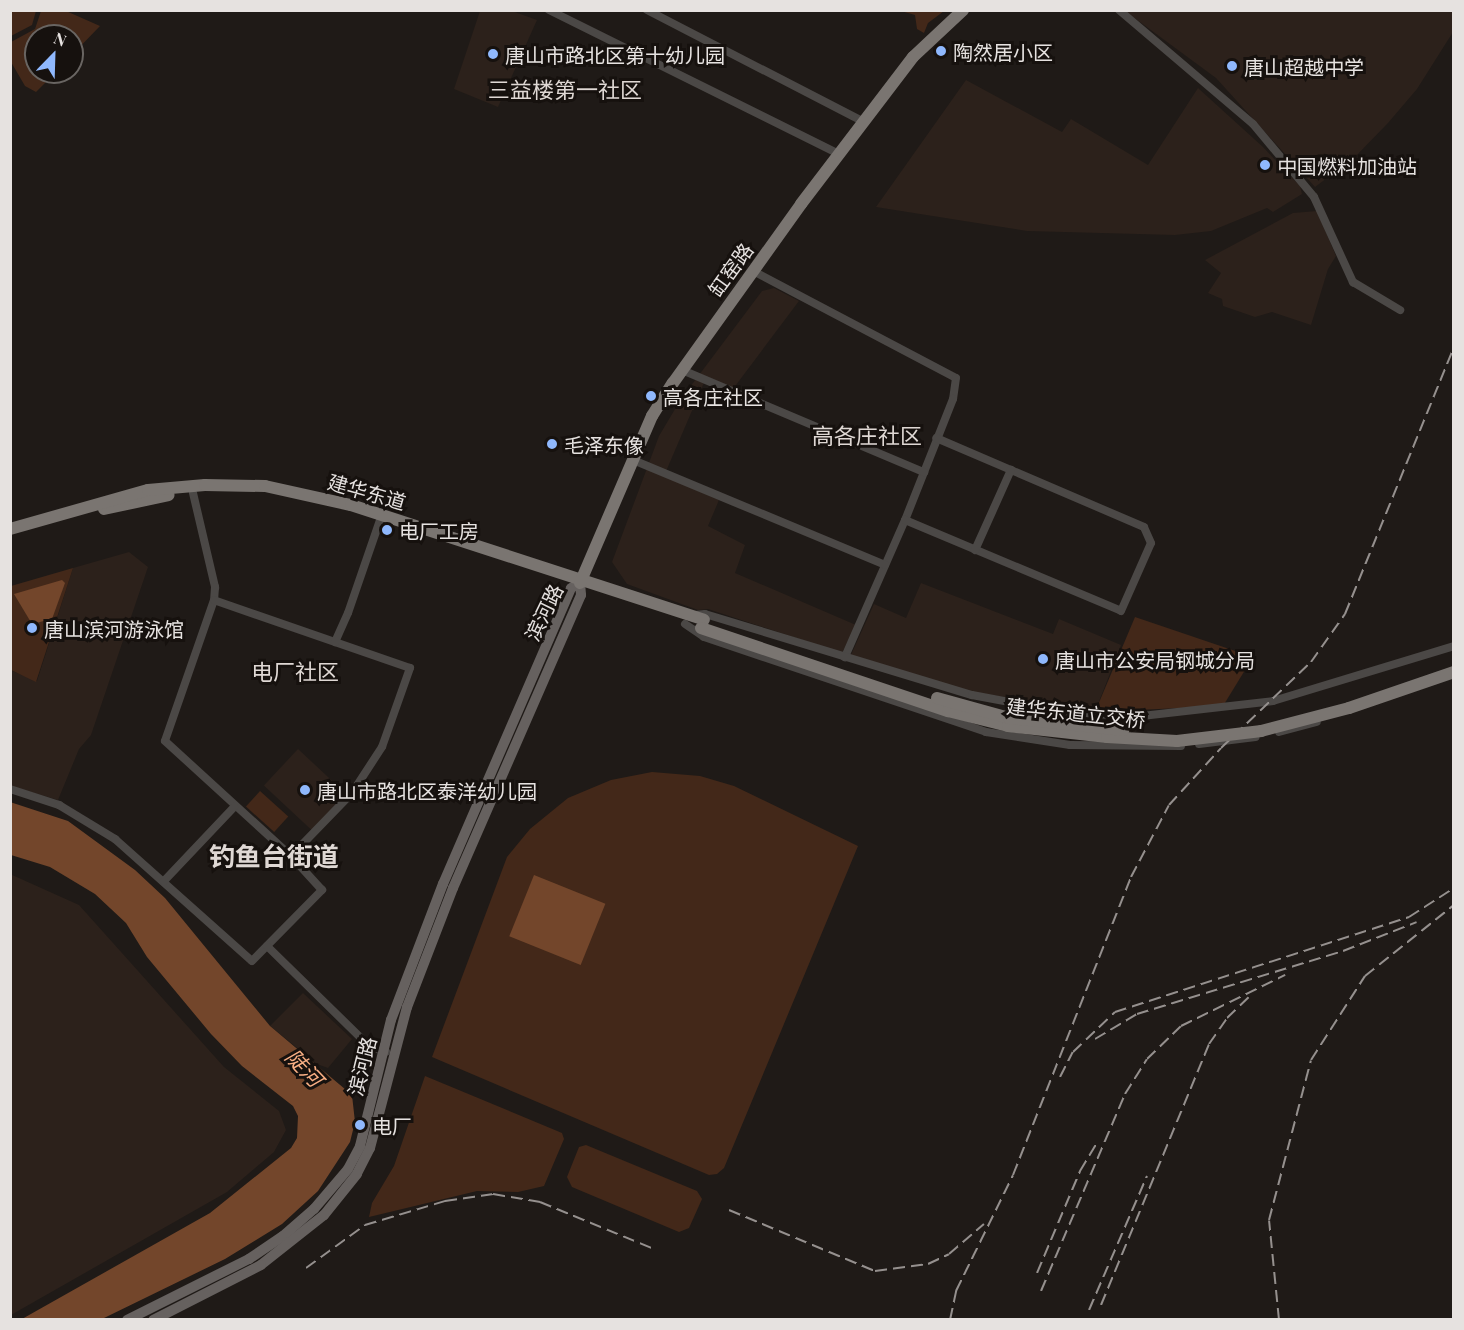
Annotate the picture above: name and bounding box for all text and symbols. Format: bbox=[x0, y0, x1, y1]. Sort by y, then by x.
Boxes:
north arrow bbox=[24, 24, 84, 84]
text: N bbox=[51, 27, 70, 51]
place label: 陶然居小区 bbox=[953, 39, 1053, 63]
place label: 唐山市路北区第十幼儿园 bbox=[505, 42, 725, 66]
marker: 陶然居小区 bbox=[934, 44, 948, 58]
marker: 唐山市路北区第十幼儿园 bbox=[486, 47, 500, 61]
place label: 唐山超越中学 bbox=[1244, 54, 1364, 78]
marker: 唐山超越中学 bbox=[1225, 59, 1239, 73]
district label: 三益楼第一社区 bbox=[488, 77, 642, 103]
place label: 中国燃料加油站 bbox=[1277, 153, 1417, 177]
marker: 中国燃料加油站 bbox=[1258, 158, 1272, 172]
street label: 缸窑路 bbox=[703, 238, 757, 300]
place label: 高各庄社区 bbox=[663, 384, 763, 408]
marker: 高各庄社区 bbox=[644, 389, 658, 403]
district label: 高各庄社区 bbox=[812, 423, 922, 449]
place label: 毛泽东像 bbox=[564, 432, 644, 456]
marker: 毛泽东像 bbox=[545, 437, 559, 451]
street label: 建华东道 bbox=[325, 468, 409, 514]
place label: 电厂工房 bbox=[399, 518, 479, 542]
marker: 电厂工房 bbox=[380, 523, 394, 537]
street label: 滨河路 bbox=[519, 580, 567, 644]
place label: 唐山滨河游泳馆 bbox=[44, 616, 184, 640]
marker: 唐山滨河游泳馆 bbox=[25, 621, 39, 635]
place label: 唐山市公安局钢城分局 bbox=[1055, 647, 1255, 671]
marker: 唐山市公安局钢城分局 bbox=[1036, 652, 1050, 666]
district label: 电厂社区 bbox=[251, 659, 339, 685]
street label: 建华东道立交桥 bbox=[1005, 693, 1147, 731]
place label: 唐山市路北区泰洋幼儿园 bbox=[317, 778, 537, 802]
marker: 唐山市路北区泰洋幼儿园 bbox=[298, 783, 312, 797]
district label: 钓鱼台街道 bbox=[209, 840, 339, 872]
street label: 滨河路 bbox=[342, 1034, 380, 1098]
water label: 陡河 bbox=[281, 1043, 329, 1091]
place label: 电厂 bbox=[372, 1113, 412, 1137]
marker: 电厂 bbox=[353, 1118, 367, 1132]

